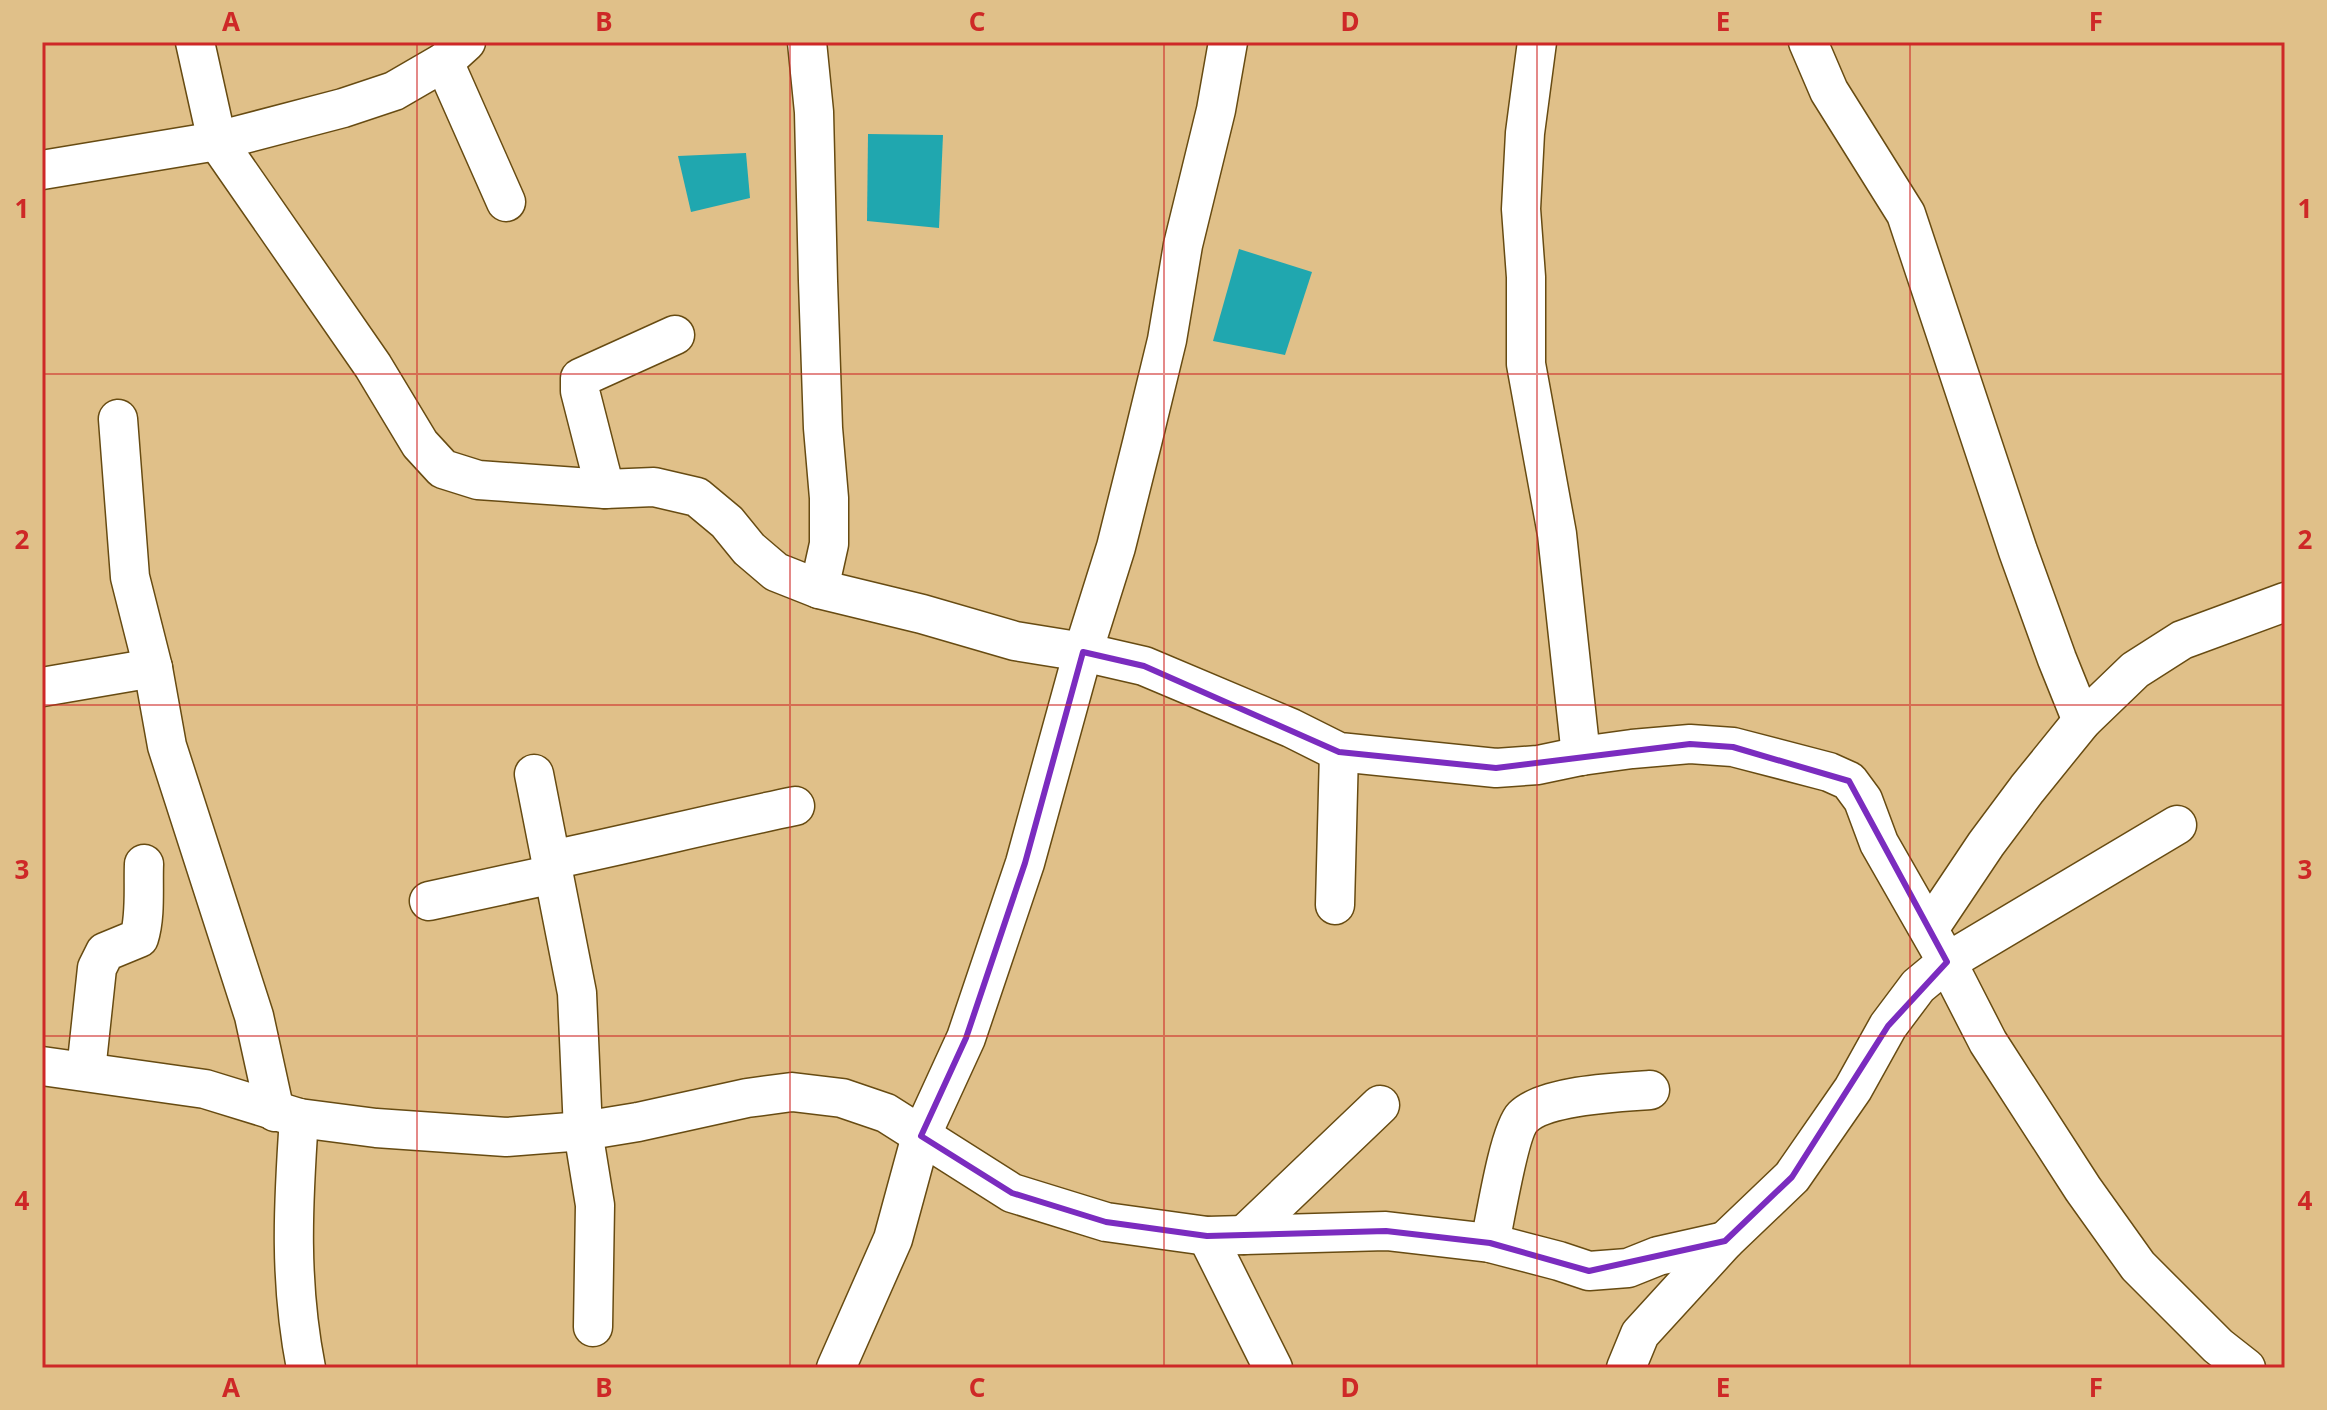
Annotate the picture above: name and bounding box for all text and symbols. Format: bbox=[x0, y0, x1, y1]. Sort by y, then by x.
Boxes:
text: A bbox=[222, 3, 240, 39]
text: B bbox=[595, 3, 613, 39]
text: C bbox=[969, 3, 985, 39]
text: D bbox=[1340, 3, 1360, 39]
text: E bbox=[1716, 3, 1730, 39]
text: F bbox=[2089, 3, 2103, 39]
text: 1 bbox=[15, 190, 29, 226]
text: 1 bbox=[2298, 190, 2312, 226]
text: 2 bbox=[15, 521, 30, 557]
text: 2 bbox=[2298, 521, 2313, 557]
text: 3 bbox=[15, 851, 29, 887]
text: 3 bbox=[2298, 851, 2312, 887]
text: 4 bbox=[15, 1182, 30, 1218]
text: 4 bbox=[2298, 1182, 2313, 1218]
text: A bbox=[222, 1369, 240, 1405]
text: B bbox=[595, 1369, 613, 1405]
text: C bbox=[969, 1369, 985, 1405]
text: D bbox=[1340, 1369, 1360, 1405]
text: E bbox=[1716, 1369, 1730, 1405]
text: F bbox=[2089, 1369, 2103, 1405]

